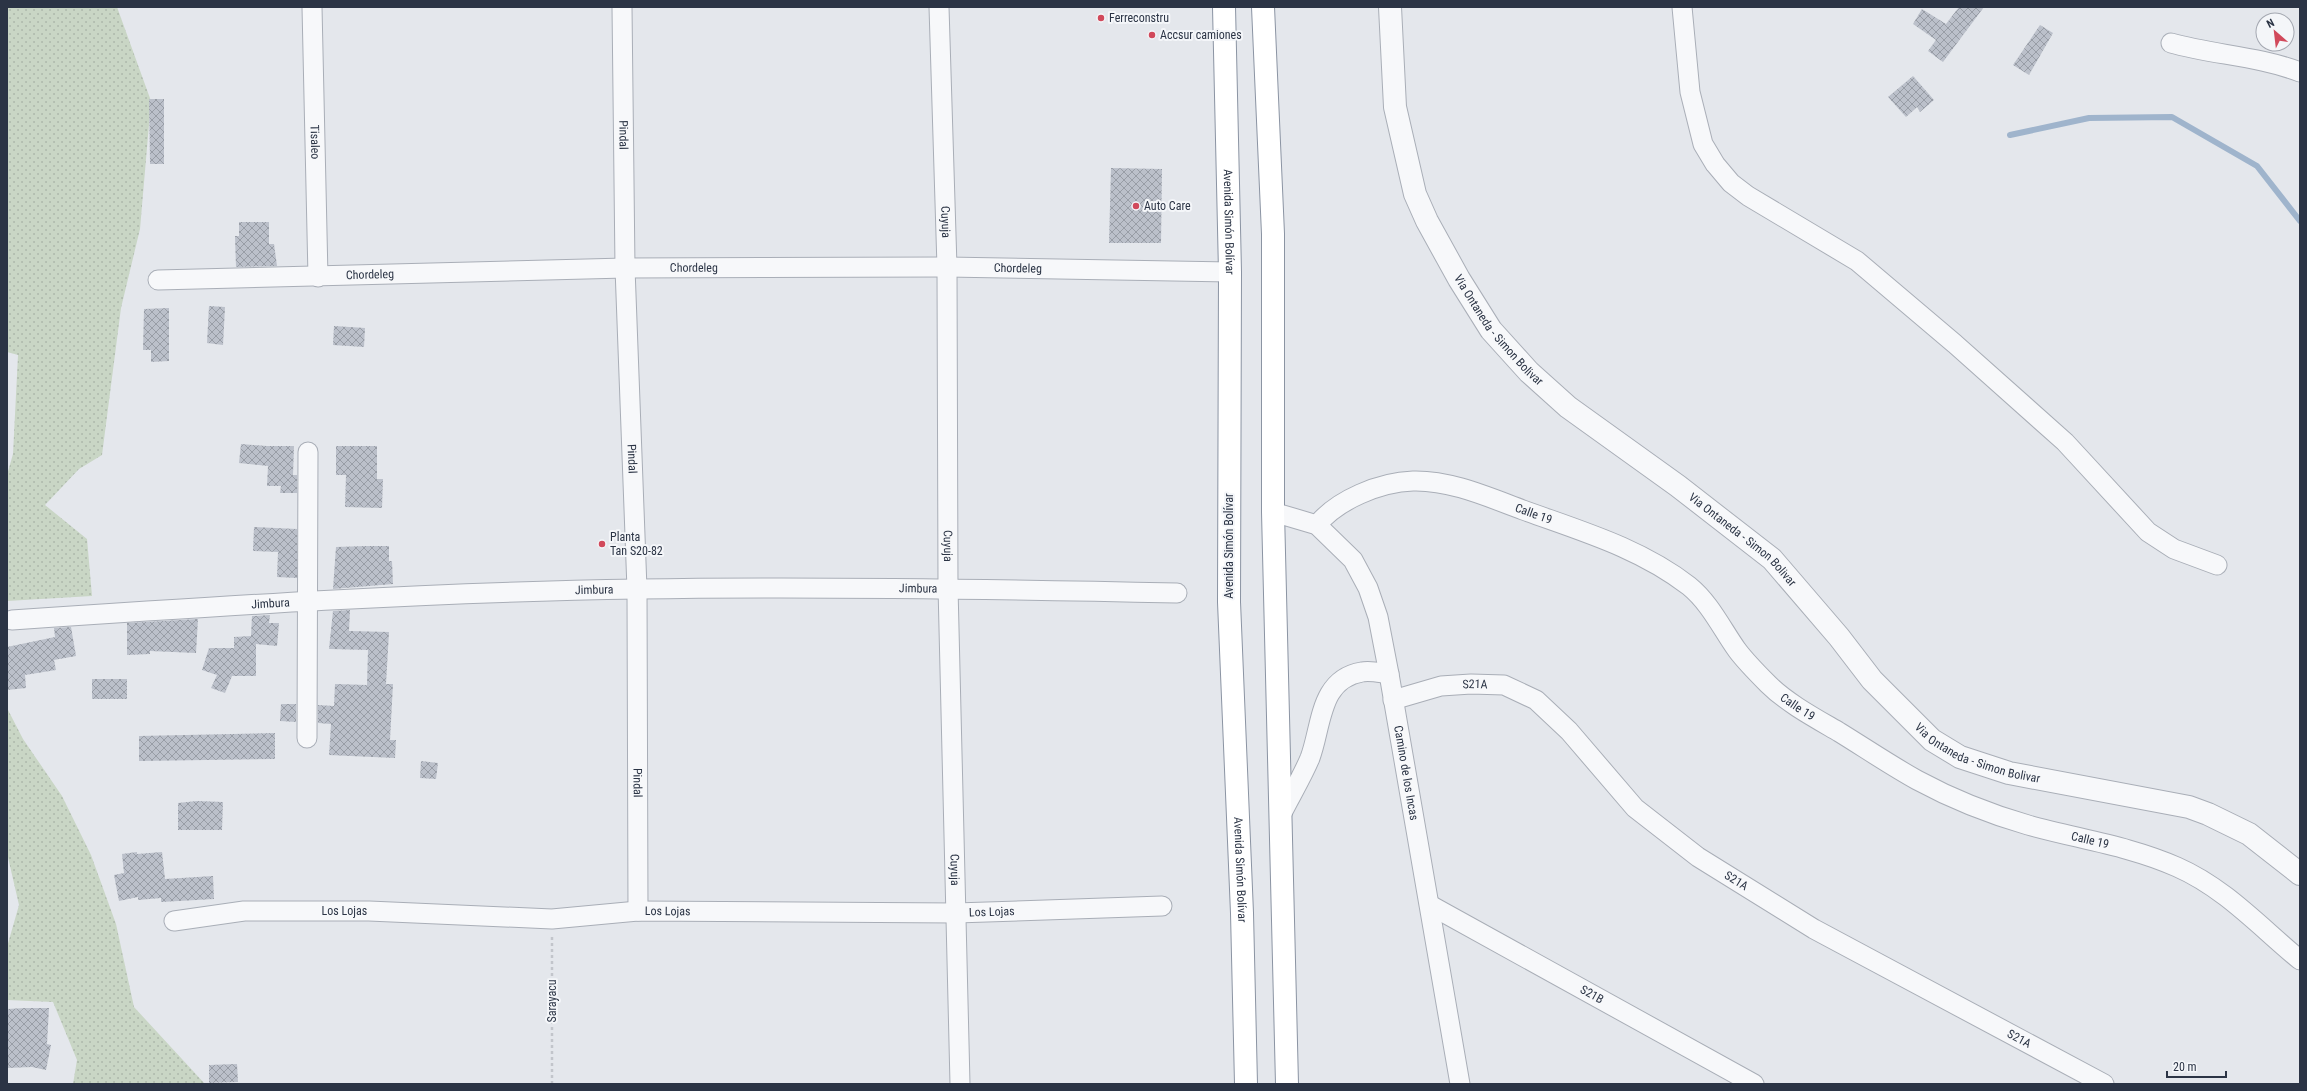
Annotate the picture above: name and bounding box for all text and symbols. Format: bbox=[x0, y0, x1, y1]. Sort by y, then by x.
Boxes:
place label: Ferreconstru bbox=[1109, 11, 1169, 25]
north arrow bbox=[2255, 12, 2295, 52]
marker: Ferreconstru bbox=[1096, 13, 1106, 23]
text: N bbox=[2265, 16, 2277, 31]
place label: Accsur camiones bbox=[1160, 28, 1242, 42]
marker: Accsur camiones bbox=[1147, 30, 1157, 40]
street label: Pindal bbox=[616, 120, 631, 150]
street label: Tisaleo bbox=[308, 124, 322, 159]
street label: Avenida Simón Bolívar bbox=[1221, 169, 1237, 275]
place label: Auto Care bbox=[1144, 199, 1191, 213]
marker: Auto Care bbox=[1131, 201, 1141, 211]
street label: Cuyuja bbox=[938, 206, 953, 238]
street label: Chordeleg bbox=[670, 261, 718, 275]
street label: Chordeleg bbox=[994, 261, 1042, 276]
street label: Chordeleg bbox=[346, 267, 394, 282]
street label: Via Ontaneda - Simon Bolivar bbox=[1451, 272, 1546, 389]
street label: Pindal bbox=[625, 444, 640, 474]
street label: Via Ontaneda - Simon Bolivar bbox=[1686, 490, 1800, 589]
street label: Avenida Simón Bolívar bbox=[1222, 493, 1236, 599]
street label: Calle 19 bbox=[1513, 501, 1554, 527]
place label: Planta Tan S20-82 bbox=[610, 530, 663, 558]
street label: Cuyuja bbox=[941, 530, 955, 562]
marker: Planta Tan S20-82 bbox=[597, 539, 607, 549]
street label: Jimbura bbox=[899, 581, 938, 596]
street label: Jimbura bbox=[575, 582, 614, 597]
street label: Jimbura bbox=[251, 595, 290, 612]
street label: S21A bbox=[1462, 677, 1488, 692]
street label: Calle 19 bbox=[1778, 690, 1817, 723]
street label: Via Ontaneda - Simon Bolivar bbox=[1912, 720, 2042, 786]
street label: Camino de los Incas bbox=[1391, 724, 1421, 821]
street label: Pindal bbox=[631, 768, 645, 798]
street label: Avenida Simón Bolívar bbox=[1231, 817, 1249, 923]
street label: Calle 19 bbox=[2070, 829, 2111, 851]
street label: Cuyuja bbox=[947, 854, 962, 886]
street label: S21A bbox=[1722, 868, 1751, 893]
street label: Los Lojas bbox=[321, 904, 367, 918]
street label: Los Lojas bbox=[645, 904, 691, 918]
street label: Los Lojas bbox=[969, 904, 1015, 920]
street label: Sarayacu bbox=[545, 979, 559, 1023]
street label: S21B bbox=[1578, 982, 1606, 1007]
street label: S21A bbox=[2005, 1027, 2033, 1051]
scale bar bbox=[2167, 1053, 2226, 1079]
text: 20 m bbox=[2173, 1060, 2197, 1074]

